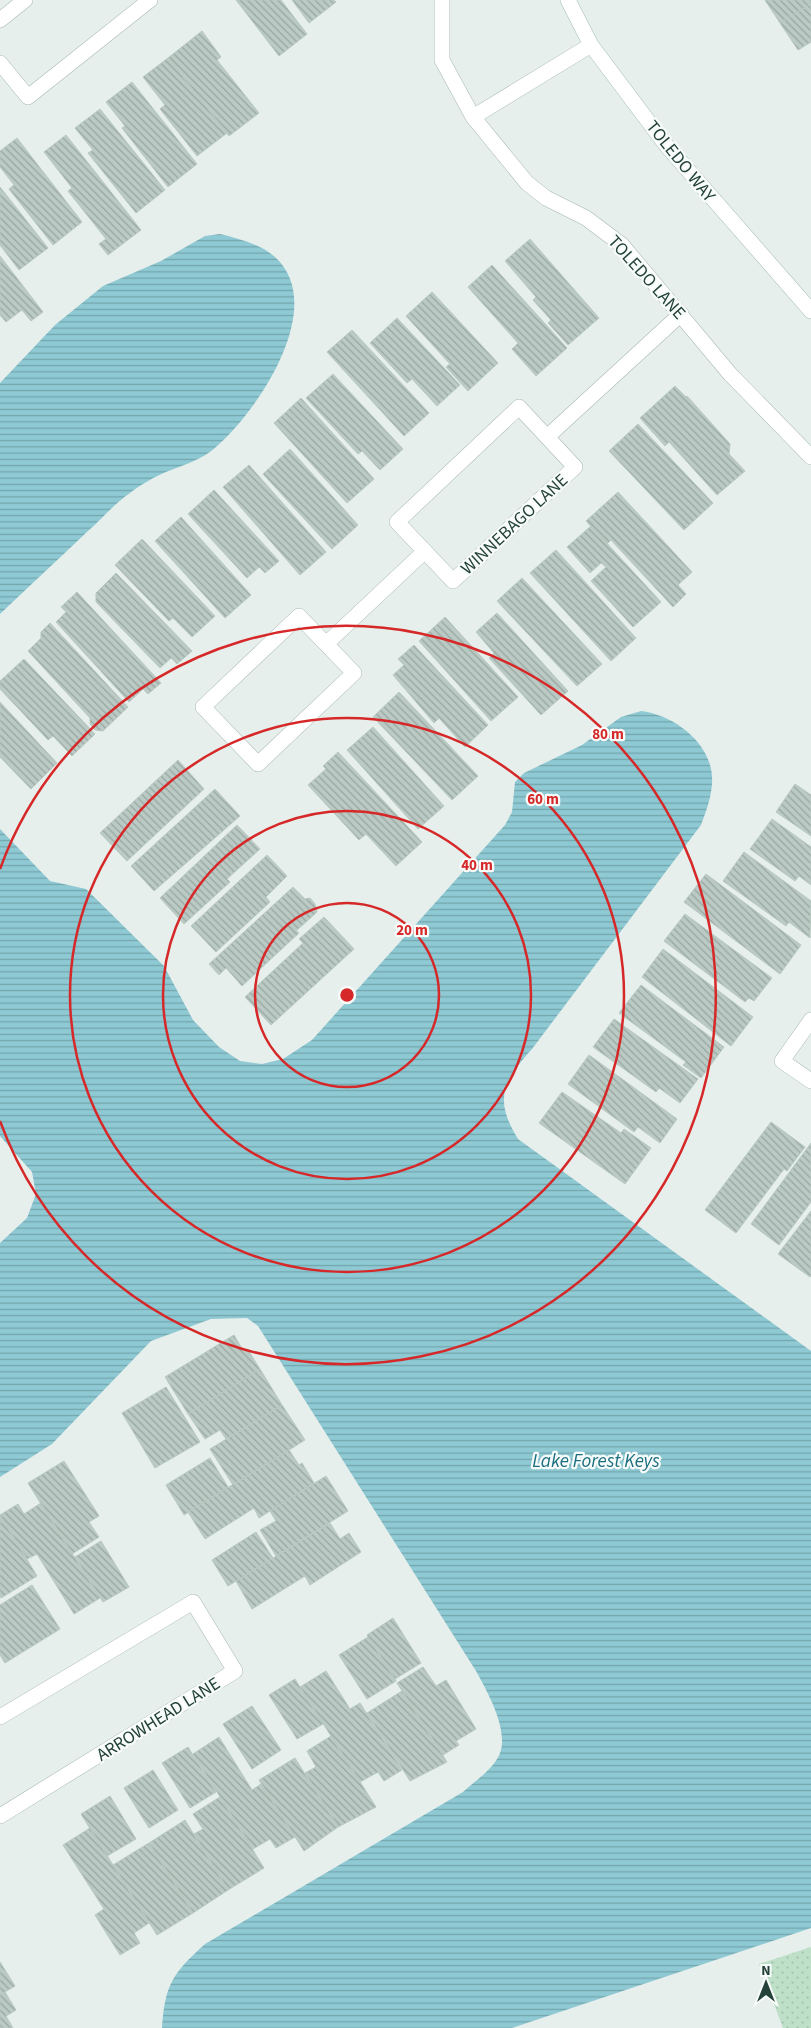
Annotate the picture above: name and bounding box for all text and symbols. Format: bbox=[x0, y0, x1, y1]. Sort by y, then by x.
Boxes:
street label: TOLEDO WAY bbox=[640, 115, 722, 208]
street label: TOLEDO LANE bbox=[602, 230, 691, 325]
street label: WINNEBAGO LANE bbox=[455, 468, 573, 581]
text: 80 m bbox=[592, 724, 624, 745]
text: 60 m bbox=[527, 789, 559, 810]
text: 40 m bbox=[461, 855, 493, 876]
text: 20 m bbox=[396, 920, 428, 941]
centre of rings bbox=[338, 986, 356, 1004]
water label: Lake Forest Keys bbox=[532, 1448, 660, 1475]
street label: ARROWHEAD LANE bbox=[92, 1671, 225, 1768]
north arrow bbox=[741, 1958, 791, 2008]
text: N bbox=[761, 1961, 771, 1981]

